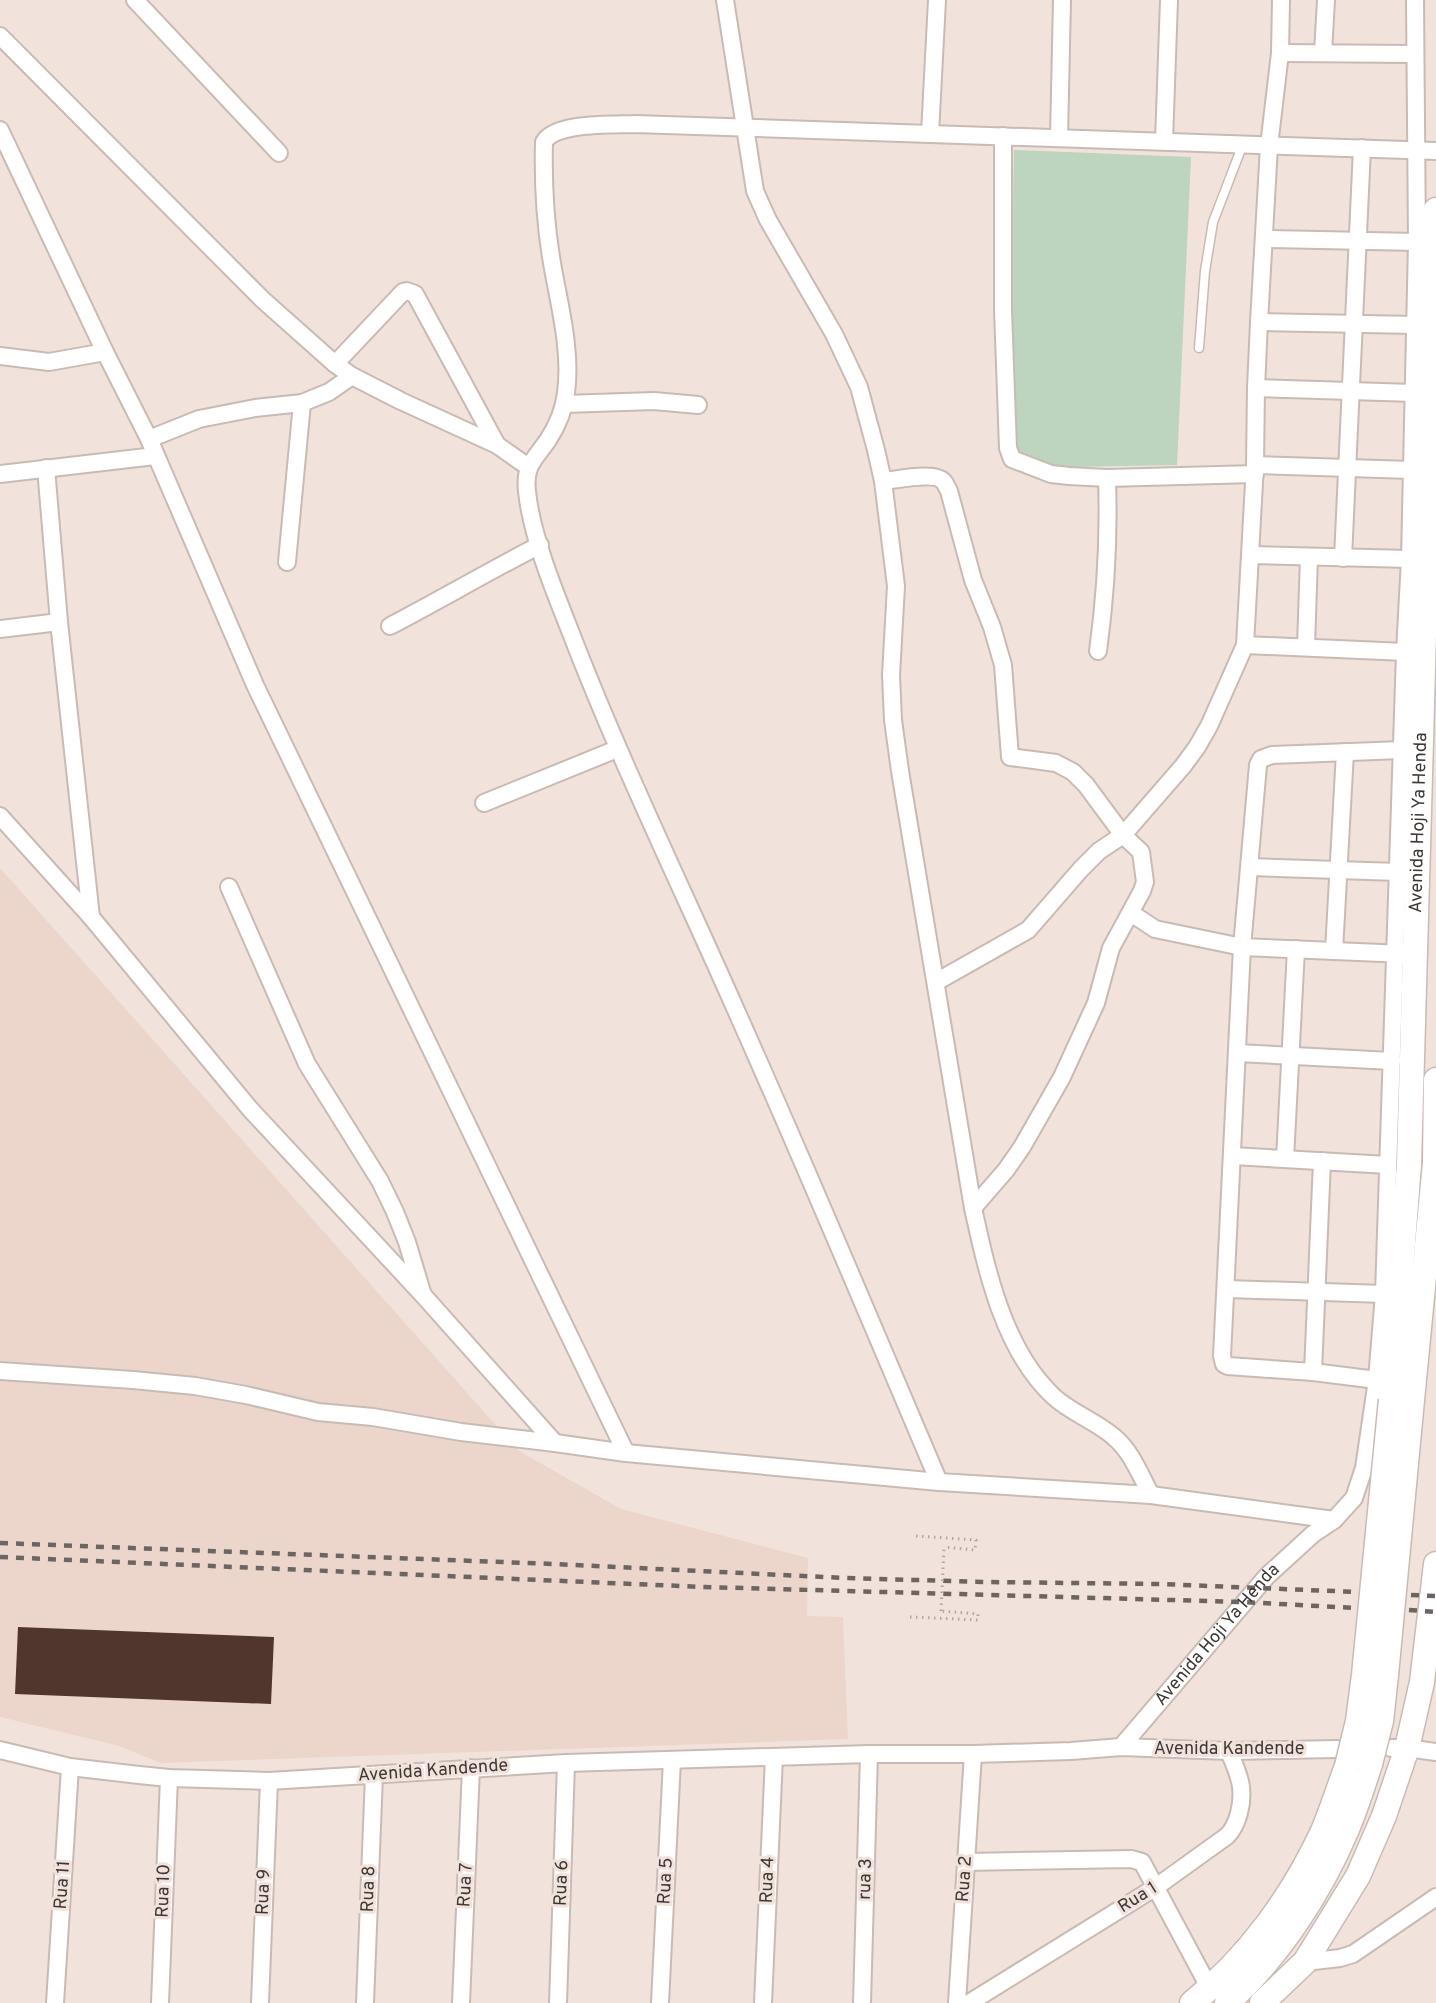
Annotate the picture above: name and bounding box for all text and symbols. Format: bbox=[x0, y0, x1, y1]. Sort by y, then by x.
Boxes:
street label: Avenida Hoji Ya Henda bbox=[1405, 732, 1433, 913]
street label: Avenida Hoji Ya Henda bbox=[1150, 1558, 1285, 1711]
street label: Avenida Kandende bbox=[1154, 1738, 1304, 1761]
street label: Avenida Kandende bbox=[357, 1754, 509, 1788]
street label: Rua 2 bbox=[952, 1855, 978, 1903]
street label: Rua 4 bbox=[756, 1856, 780, 1904]
street label: Rua 5 bbox=[653, 1857, 679, 1905]
street label: rua 3 bbox=[854, 1858, 878, 1900]
street label: Rua 6 bbox=[550, 1859, 574, 1907]
street label: Rua 11 bbox=[50, 1860, 76, 1910]
street label: Rua 7 bbox=[453, 1862, 479, 1908]
street label: Rua 10 bbox=[152, 1864, 176, 1918]
street label: Rua 8 bbox=[357, 1865, 381, 1913]
street label: Rua 9 bbox=[252, 1868, 276, 1916]
street label: Rua 1 bbox=[1114, 1877, 1162, 1919]

